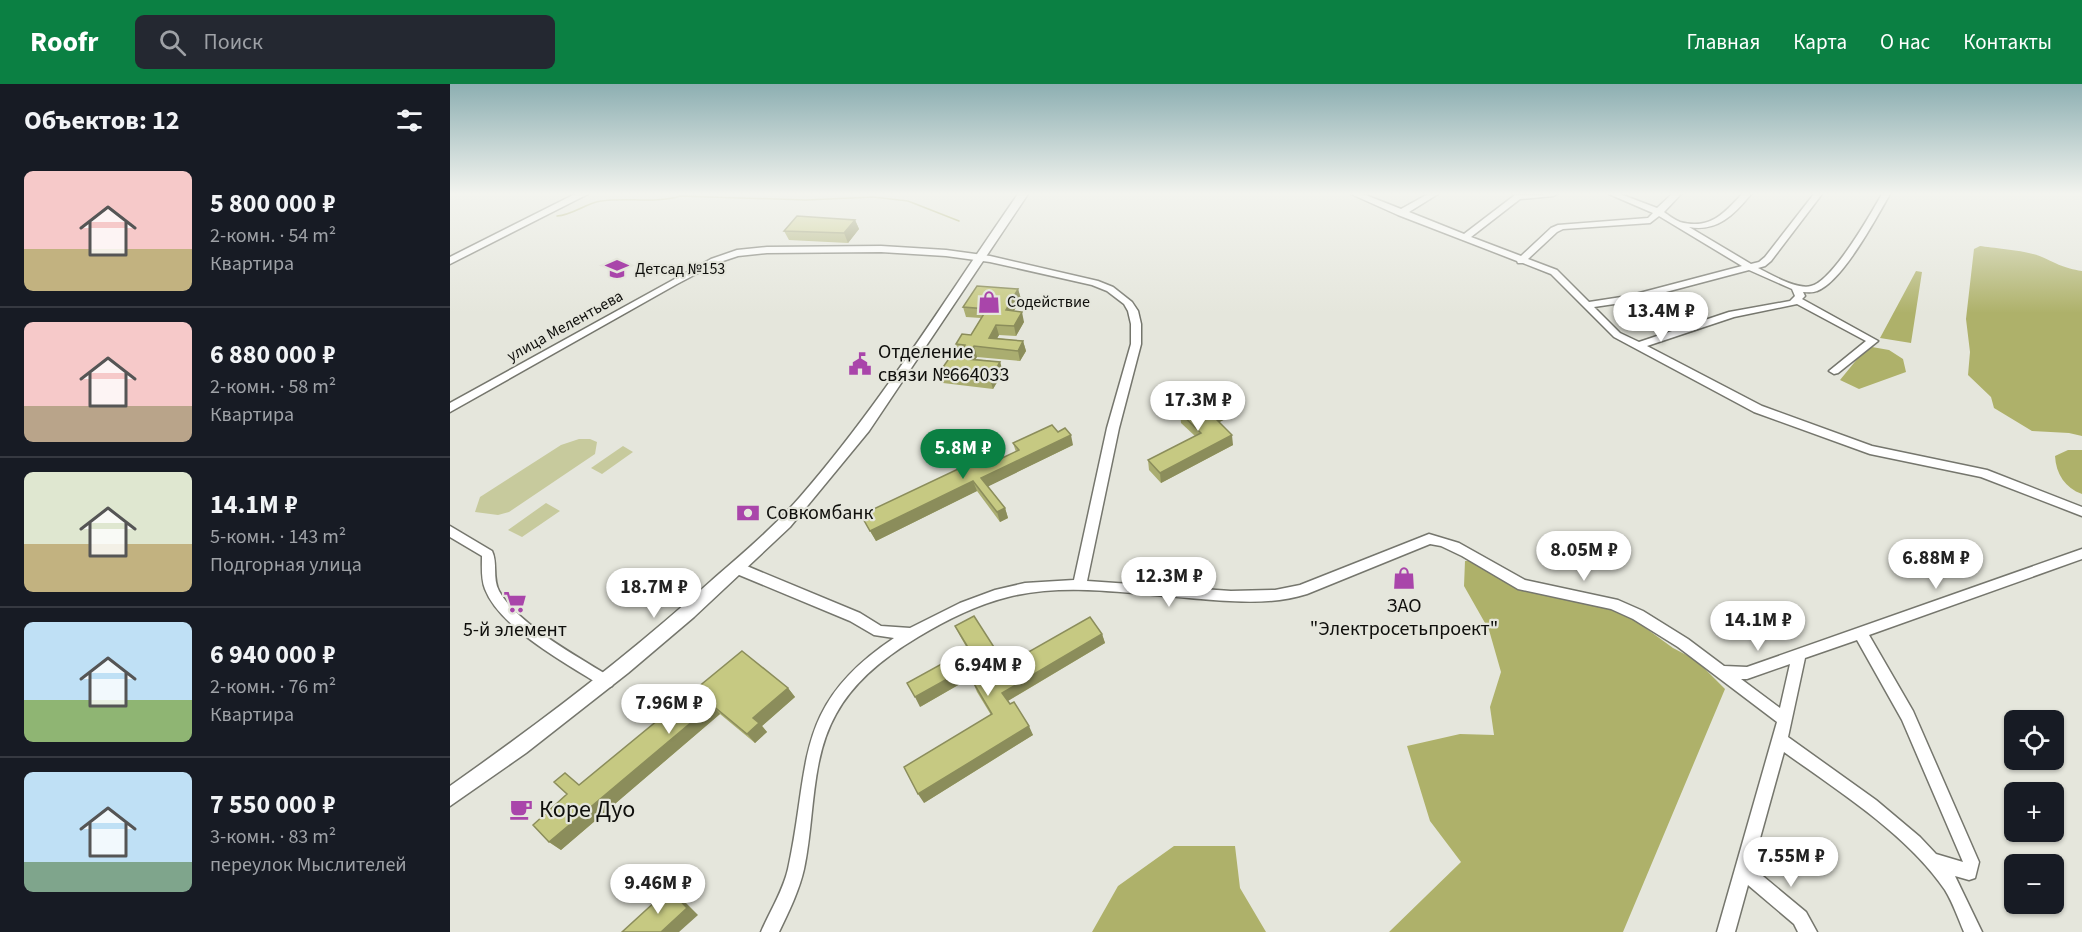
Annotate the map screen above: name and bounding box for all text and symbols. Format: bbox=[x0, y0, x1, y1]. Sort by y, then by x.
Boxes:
search box bbox=[135, 15, 555, 69]
text: Roofr bbox=[30, 22, 99, 62]
icon: search bbox=[156, 26, 189, 59]
text: Поиск bbox=[204, 26, 263, 58]
text: Главная bbox=[1687, 27, 1760, 57]
text: Карта bbox=[1793, 27, 1847, 57]
text: О нас bbox=[1880, 27, 1930, 57]
text: Контакты bbox=[1963, 27, 2052, 57]
text: Объектов: 12 bbox=[24, 102, 180, 139]
icon: filters bbox=[393, 104, 426, 137]
text: 5 800 000 ₽ bbox=[210, 185, 335, 222]
icon: home bbox=[72, 195, 144, 267]
text: 2-комн. · 54 m² bbox=[210, 222, 336, 250]
text: Квартира bbox=[210, 250, 294, 278]
school or university icon: Детсад №153 bbox=[604, 256, 630, 282]
place label: Детсад №153 bbox=[635, 258, 725, 280]
street label: улица Мелентьева bbox=[503, 285, 627, 367]
shop icon: Содействие bbox=[976, 289, 1002, 315]
place label: Содействие bbox=[1007, 291, 1090, 313]
pin: 13.4M ₽ bbox=[1606, 292, 1716, 343]
text: 13.4M ₽ bbox=[1627, 297, 1695, 325]
text: 6 880 000 ₽ bbox=[210, 336, 335, 373]
place label: Отделение связи №664033 bbox=[878, 338, 1009, 389]
icon: home bbox=[72, 346, 144, 418]
public building icon: Отделение связи №664033 bbox=[847, 351, 873, 377]
text: 2-комн. · 58 m² bbox=[210, 373, 336, 401]
pin: 17.3M ₽ bbox=[1143, 381, 1253, 432]
text: 17.3M ₽ bbox=[1164, 386, 1232, 414]
text: Квартира bbox=[210, 401, 294, 429]
pin: 5.8M ₽ bbox=[914, 429, 1012, 480]
text: 5.8M ₽ bbox=[935, 434, 991, 462]
text: 14.1M ₽ bbox=[210, 486, 298, 523]
icon: home bbox=[72, 496, 144, 568]
place label: Совкомбанк bbox=[766, 499, 873, 527]
bank icon: Совкомбанк bbox=[735, 500, 761, 526]
text: 5-комн. · 143 m² bbox=[210, 523, 346, 551]
pin: 8.05M ₽ bbox=[1529, 531, 1639, 582]
text: 8.05M ₽ bbox=[1550, 536, 1618, 564]
pin: 6.88M ₽ bbox=[1881, 539, 1991, 590]
text: 6.88M ₽ bbox=[1902, 544, 1970, 572]
text: Подгорная улица bbox=[210, 551, 362, 579]
pin: 12.3M ₽ bbox=[1114, 557, 1224, 608]
text: 12.3M ₽ bbox=[1135, 562, 1203, 590]
shop icon: ЗАО "Электросетьпроект" bbox=[1391, 565, 1417, 591]
pin: 18.7M ₽ bbox=[599, 568, 709, 619]
text: 18.7M ₽ bbox=[620, 573, 688, 601]
supermarket icon: 5-й элемент bbox=[502, 589, 528, 615]
place label: ЗАО "Электросетьпроект" bbox=[1310, 592, 1498, 643]
pin: 14.1M ₽ bbox=[1703, 601, 1813, 652]
text: 14.1M ₽ bbox=[1724, 606, 1792, 634]
place label: 5-й элемент bbox=[463, 616, 567, 644]
text: 6 940 000 ₽ bbox=[210, 636, 335, 673]
icon: home bbox=[72, 646, 144, 718]
pin: 6.94M ₽ bbox=[933, 646, 1043, 697]
text: 6.94M ₽ bbox=[954, 651, 1022, 679]
text: 2-комн. · 76 m² bbox=[210, 673, 336, 701]
pin: 7.96M ₽ bbox=[614, 684, 724, 735]
text: 7.96M ₽ bbox=[635, 689, 703, 717]
text: Квартира bbox=[210, 701, 294, 729]
map controls bbox=[2004, 710, 2064, 914]
button: locate bbox=[2004, 710, 2064, 770]
button: + bbox=[2004, 782, 2064, 842]
text: 7 550 000 ₽ bbox=[210, 786, 335, 823]
place label: Коре Дуо bbox=[539, 792, 635, 827]
icon: home bbox=[72, 796, 144, 868]
cafe icon: Коре Дуо bbox=[508, 796, 534, 822]
text: 3-комн. · 83 m² bbox=[210, 823, 336, 851]
pin: 7.55M ₽ bbox=[1736, 837, 1846, 888]
text: 7.55M ₽ bbox=[1757, 842, 1825, 870]
text: переулок Мыслителей bbox=[210, 851, 407, 879]
button: − bbox=[2004, 854, 2064, 914]
pin: 9.46M ₽ bbox=[603, 864, 713, 915]
text: 9.46M ₽ bbox=[624, 869, 692, 897]

